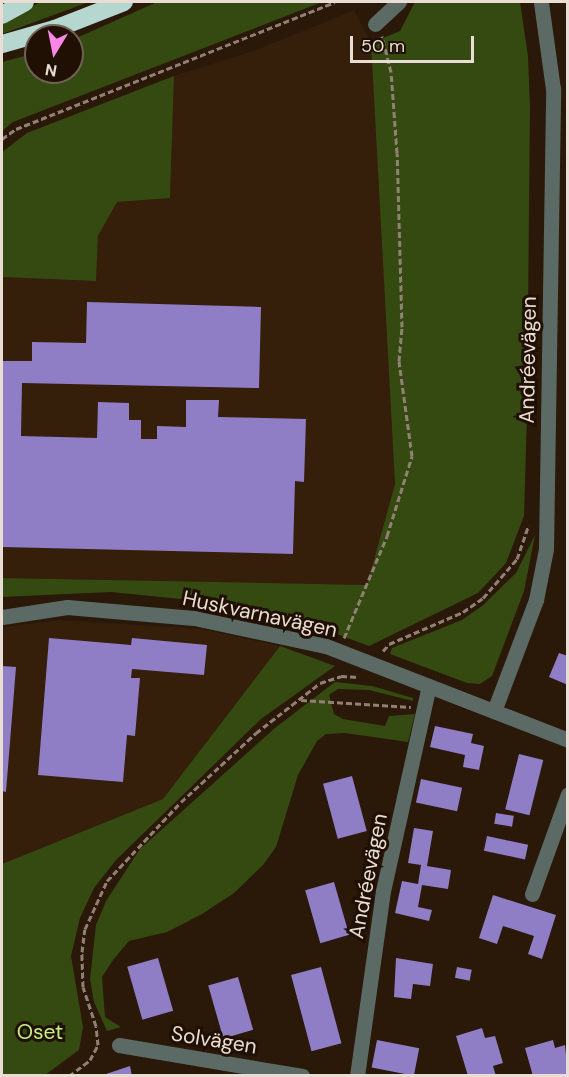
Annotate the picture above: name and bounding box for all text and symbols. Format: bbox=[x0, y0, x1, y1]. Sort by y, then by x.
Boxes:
north arrow bbox=[24, 24, 84, 84]
scale bar bbox=[353, 24, 478, 62]
text: 50 m bbox=[361, 34, 405, 58]
text: N bbox=[44, 59, 59, 82]
street label: Andréevägen bbox=[514, 296, 542, 424]
street label: Huskvarnavägen bbox=[180, 585, 340, 643]
street label: Andréevägen bbox=[343, 811, 393, 941]
park label: Oset bbox=[17, 1019, 63, 1045]
street label: Solvägen bbox=[169, 1021, 259, 1059]

